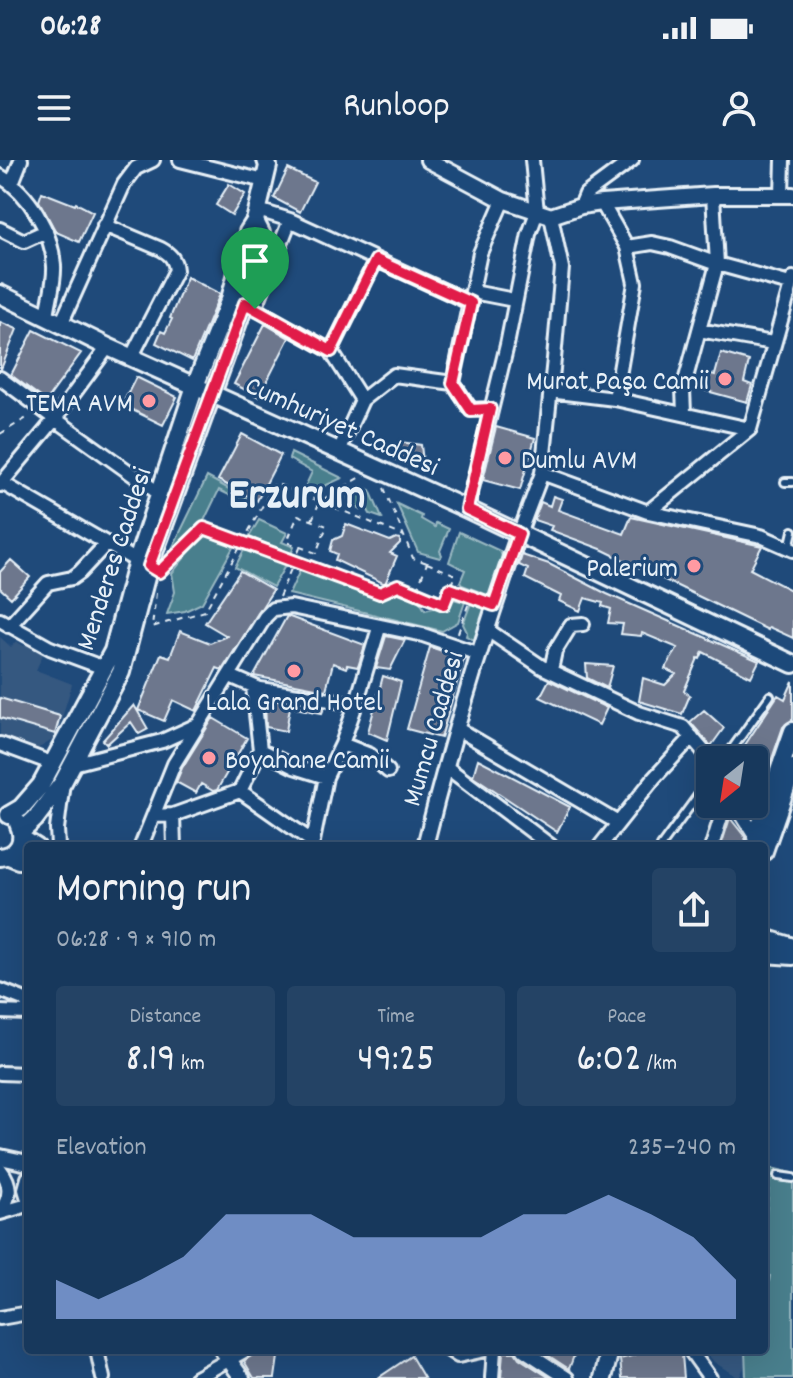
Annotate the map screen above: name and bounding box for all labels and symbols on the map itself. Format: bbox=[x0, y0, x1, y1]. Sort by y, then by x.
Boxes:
pin bbox=[221, 227, 289, 309]
place label: Murat Paşa Camii bbox=[526, 364, 709, 404]
street label: Cumhuriyet Caddesi bbox=[238, 368, 444, 489]
marker: Murat Paşa Camii bbox=[716, 370, 734, 388]
place label: TEMA AVM bbox=[26, 386, 133, 426]
marker: TEMA AVM bbox=[140, 392, 158, 410]
place label: Dumlu AVM bbox=[521, 443, 637, 483]
marker: Dumlu AVM bbox=[496, 449, 514, 467]
street label: Menderes Caddesi bbox=[68, 463, 165, 656]
district label: Erzurum bbox=[228, 467, 366, 530]
place label: Palerium bbox=[586, 551, 678, 591]
marker: Palerium bbox=[685, 557, 703, 575]
street label: Mumcu Caddesi bbox=[395, 647, 477, 812]
marker: Lala Grand Hotel bbox=[285, 662, 303, 680]
place label: Lala Grand Hotel bbox=[205, 685, 383, 725]
place label: Boyahane Camii bbox=[225, 743, 389, 783]
north arrow bbox=[696, 746, 768, 818]
marker: Boyahane Camii bbox=[200, 749, 218, 767]

